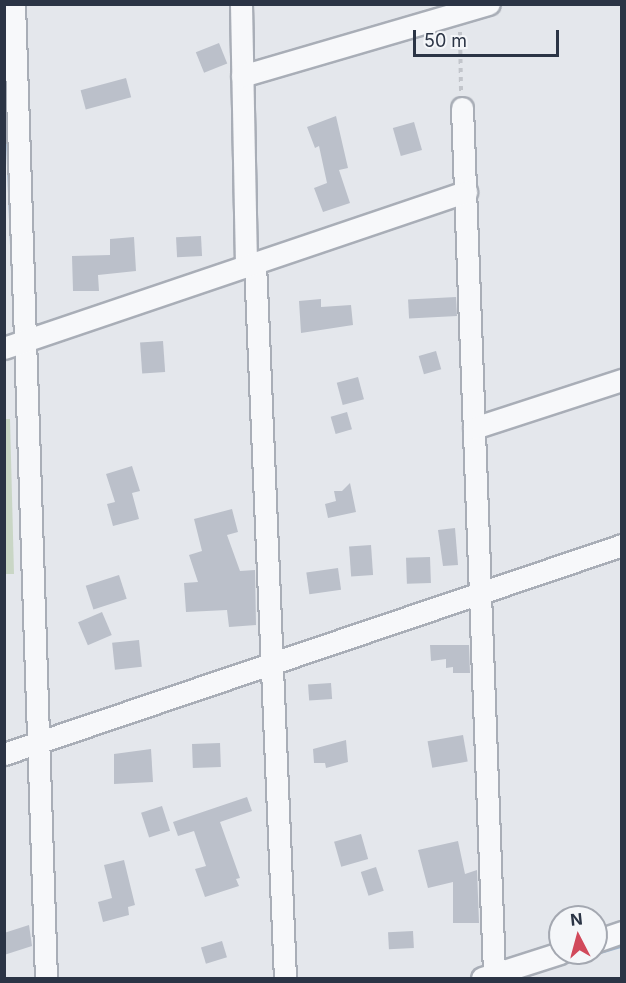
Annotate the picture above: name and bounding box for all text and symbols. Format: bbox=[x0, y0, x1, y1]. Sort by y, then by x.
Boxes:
scale bar bbox=[416, 18, 562, 56]
text: 50 m bbox=[424, 30, 467, 51]
north arrow bbox=[548, 905, 608, 965]
text: N bbox=[569, 909, 583, 930]

